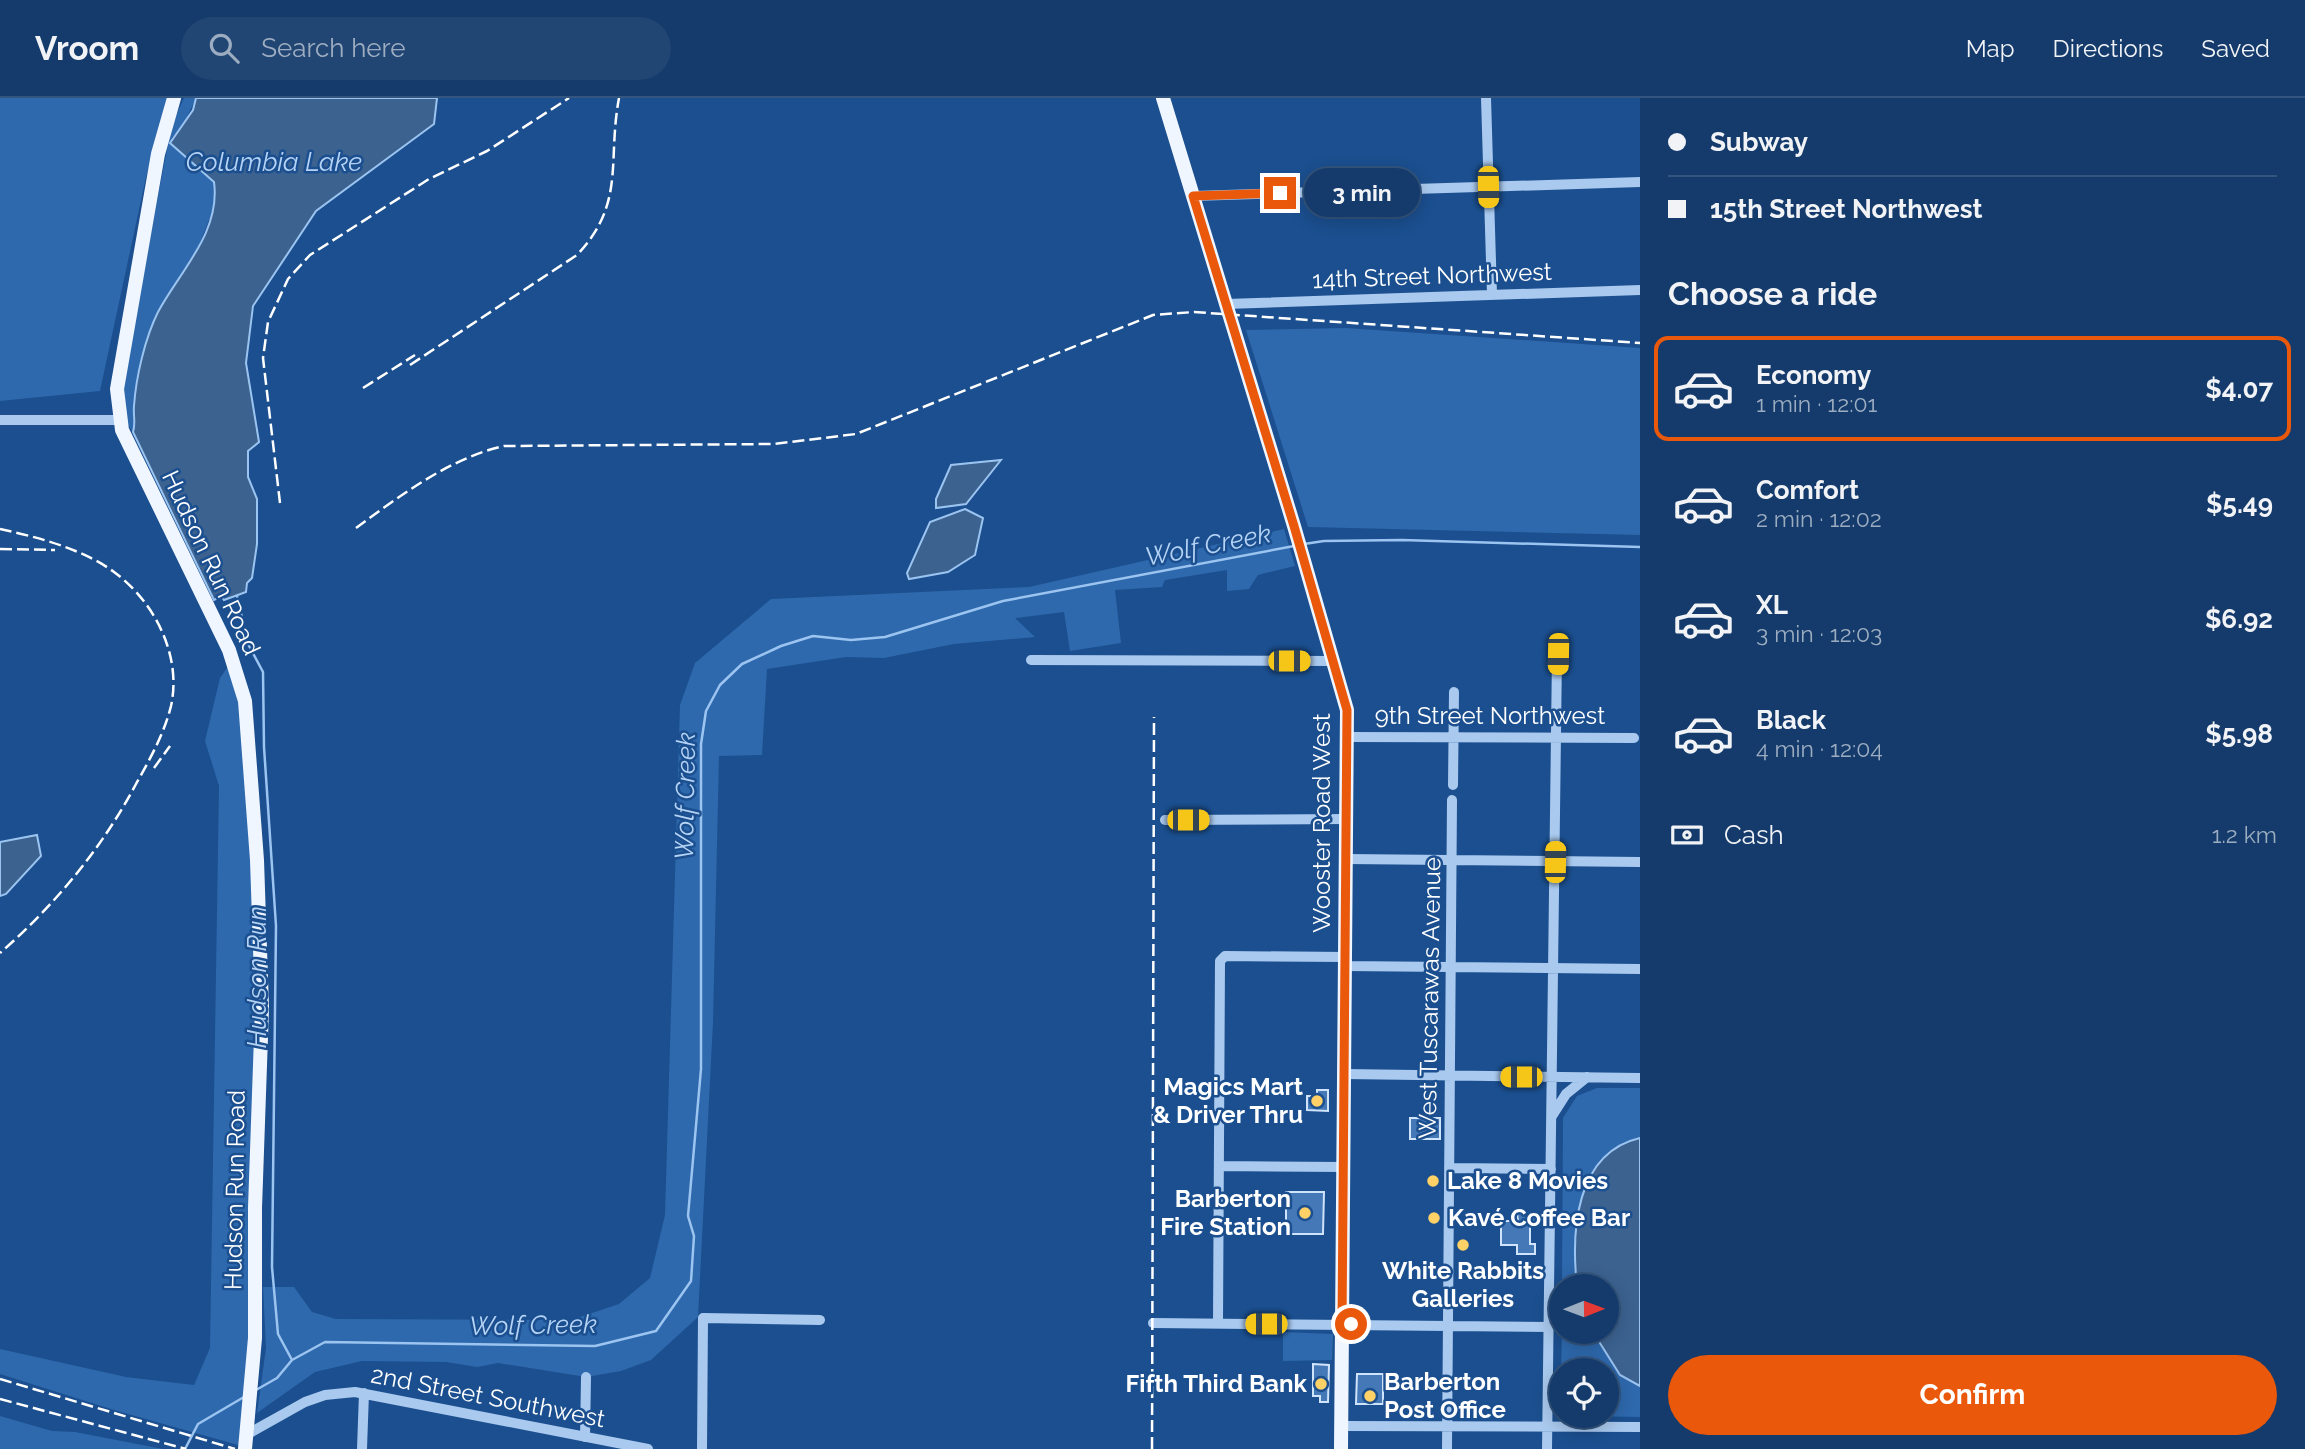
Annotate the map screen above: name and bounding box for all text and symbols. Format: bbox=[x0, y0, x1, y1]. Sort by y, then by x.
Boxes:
search box bbox=[181, 17, 671, 80]
text: Vroom bbox=[35, 29, 139, 68]
icon: search bbox=[205, 29, 243, 67]
text: Search here bbox=[261, 33, 406, 63]
text: Map bbox=[1966, 34, 2015, 63]
text: Directions bbox=[2053, 34, 2163, 63]
text: Saved bbox=[2201, 34, 2270, 63]
text: Subway bbox=[1710, 127, 1808, 157]
water label: Columbia Lake bbox=[186, 147, 362, 177]
car bbox=[1478, 166, 1499, 208]
callout: 3 min bbox=[1304, 168, 1420, 217]
route end bbox=[1264, 177, 1296, 209]
text: 3 min bbox=[1332, 179, 1392, 206]
text: 15th Street Northwest bbox=[1710, 194, 1982, 224]
street label: 14th Street Northwest bbox=[1312, 257, 1552, 294]
text: Choose a ride bbox=[1668, 275, 1877, 312]
icon: car bbox=[1672, 357, 1735, 420]
text: Economy bbox=[1756, 360, 1871, 390]
text: $4.07 bbox=[2205, 374, 2273, 404]
text: 1 min · 12:01 bbox=[1756, 390, 1877, 417]
street label: Hudson Run Road bbox=[156, 466, 267, 660]
icon: car bbox=[1672, 472, 1735, 535]
text: Comfort bbox=[1756, 475, 1859, 505]
text: $5.49 bbox=[2206, 489, 2273, 519]
text: 2 min · 12:02 bbox=[1756, 505, 1882, 532]
water label: Wolf Creek bbox=[1142, 518, 1274, 572]
icon: car bbox=[1672, 587, 1735, 650]
text: XL bbox=[1756, 590, 1788, 620]
text: $6.92 bbox=[2205, 604, 2273, 634]
text: 3 min · 12:03 bbox=[1756, 620, 1882, 647]
car bbox=[1548, 633, 1569, 675]
car bbox=[1269, 651, 1311, 672]
street label: 9th Street Northwest bbox=[1375, 701, 1605, 730]
icon: car bbox=[1672, 702, 1735, 765]
text: Black bbox=[1756, 705, 1826, 735]
street label: Wooster Road West bbox=[1307, 713, 1336, 933]
text: $5.98 bbox=[2205, 719, 2273, 749]
water label: Wolf Creek bbox=[669, 732, 701, 860]
text: 4 min · 12:04 bbox=[1756, 735, 1883, 762]
car bbox=[1168, 810, 1210, 831]
icon: cash bbox=[1668, 816, 1706, 854]
text: Cash bbox=[1724, 820, 1784, 850]
text: 1.2 km bbox=[2212, 821, 2277, 848]
car bbox=[1545, 841, 1566, 883]
street label: West Tuscarawas Avenue bbox=[1413, 857, 1446, 1139]
water label: Hudson Run bbox=[242, 906, 272, 1048]
car bbox=[1501, 1067, 1543, 1088]
place label: Magics Mart & Driver Thru bbox=[1153, 1072, 1303, 1129]
street label: Hudson Run Road bbox=[218, 1090, 251, 1290]
marker: Magics Mart & Driver Thru bbox=[1309, 1093, 1325, 1109]
place label: Lake 8 Movies bbox=[1447, 1166, 1608, 1195]
marker: Lake 8 Movies bbox=[1425, 1173, 1441, 1189]
place label: Barberton Fire Station bbox=[1160, 1184, 1291, 1241]
place label: Kavé Coffee Bar bbox=[1448, 1203, 1630, 1232]
marker: Barberton Fire Station bbox=[1297, 1205, 1313, 1221]
marker: Kavé Coffee Bar bbox=[1426, 1210, 1442, 1226]
marker: White Rabbits Galleries bbox=[1455, 1237, 1471, 1253]
place label: White Rabbits Galleries bbox=[1382, 1256, 1544, 1313]
north arrow bbox=[1549, 1274, 1619, 1344]
map controls bbox=[1549, 1274, 1619, 1428]
route start bbox=[1335, 1308, 1367, 1340]
water label: Wolf Creek bbox=[469, 1309, 597, 1341]
car bbox=[1246, 1314, 1288, 1335]
button: Confirm bbox=[1668, 1355, 2277, 1435]
button: locate bbox=[1549, 1358, 1619, 1428]
street label: 2nd Street Southwest bbox=[369, 1360, 608, 1433]
place label: Barberton Post Office bbox=[1384, 1367, 1506, 1424]
place label: Fifth Third Bank bbox=[1126, 1369, 1308, 1398]
marker: Fifth Third Bank bbox=[1313, 1376, 1329, 1392]
marker: Barberton Post Office bbox=[1362, 1388, 1378, 1404]

